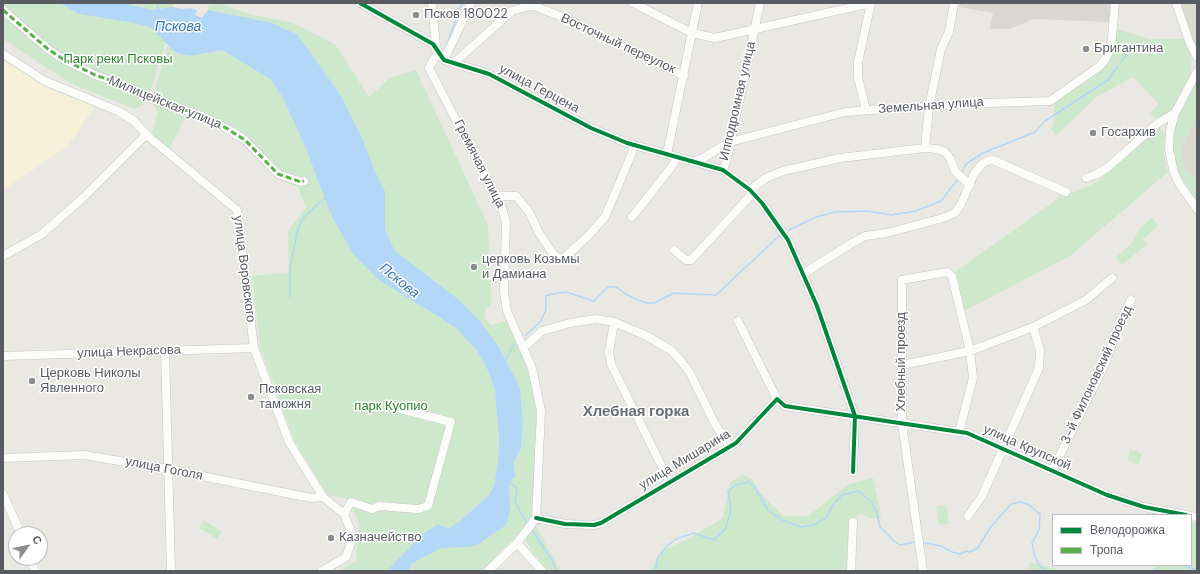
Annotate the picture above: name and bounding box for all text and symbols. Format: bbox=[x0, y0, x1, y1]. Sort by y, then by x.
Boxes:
place label: Псков 180022 bbox=[424, 7, 508, 23]
marker: Псков 180022 bbox=[411, 10, 421, 20]
street label: Восточный переулок bbox=[558, 11, 678, 77]
water label: Пскова bbox=[155, 19, 201, 35]
street label: Ипподромная улица bbox=[717, 40, 759, 162]
place label: Бригантина bbox=[1094, 41, 1164, 57]
marker: Бригантина bbox=[1081, 44, 1091, 54]
park label: Парк реки Псковы bbox=[64, 52, 172, 68]
street label: улица Герцена bbox=[496, 61, 582, 117]
street label: Милицейская улица bbox=[106, 73, 224, 133]
street label: Земельная улица bbox=[878, 95, 984, 117]
street label: Гремячая улица bbox=[450, 117, 508, 211]
place label: Госархив bbox=[1101, 125, 1156, 141]
marker: Госархив bbox=[1088, 128, 1098, 138]
street label: улица Воровского bbox=[230, 215, 258, 323]
place label: церковь Козьмы и Дамиана bbox=[482, 252, 580, 283]
water label: Пскова bbox=[376, 260, 422, 302]
marker: церковь Козьмы и Дамиана bbox=[469, 262, 479, 272]
street label: 3-й Филоновский проезд bbox=[1058, 303, 1136, 447]
street label: Хлебный проезд bbox=[894, 312, 910, 412]
street label: улица Некрасова bbox=[77, 342, 181, 362]
place label: Церковь Николы Явленного bbox=[40, 366, 141, 397]
marker: Церковь Николы Явленного bbox=[27, 376, 37, 386]
place label: Псковская таможня bbox=[259, 382, 321, 413]
marker: Псковская таможня bbox=[246, 392, 256, 402]
park label: парк Куопио bbox=[354, 399, 428, 415]
district label: Хлебная горка bbox=[583, 403, 689, 421]
street label: улица Крупской bbox=[981, 422, 1073, 474]
street label: улица Мишарина bbox=[636, 427, 734, 493]
street label: улица Гоголя bbox=[124, 454, 204, 484]
legend bbox=[1052, 514, 1192, 566]
text: Велодорожка bbox=[1090, 522, 1165, 538]
north arrow bbox=[8, 526, 48, 566]
place label: Казначейство bbox=[339, 530, 421, 546]
text: С bbox=[29, 533, 45, 547]
marker: Казначейство bbox=[326, 533, 336, 543]
text: Тропа bbox=[1090, 542, 1123, 558]

